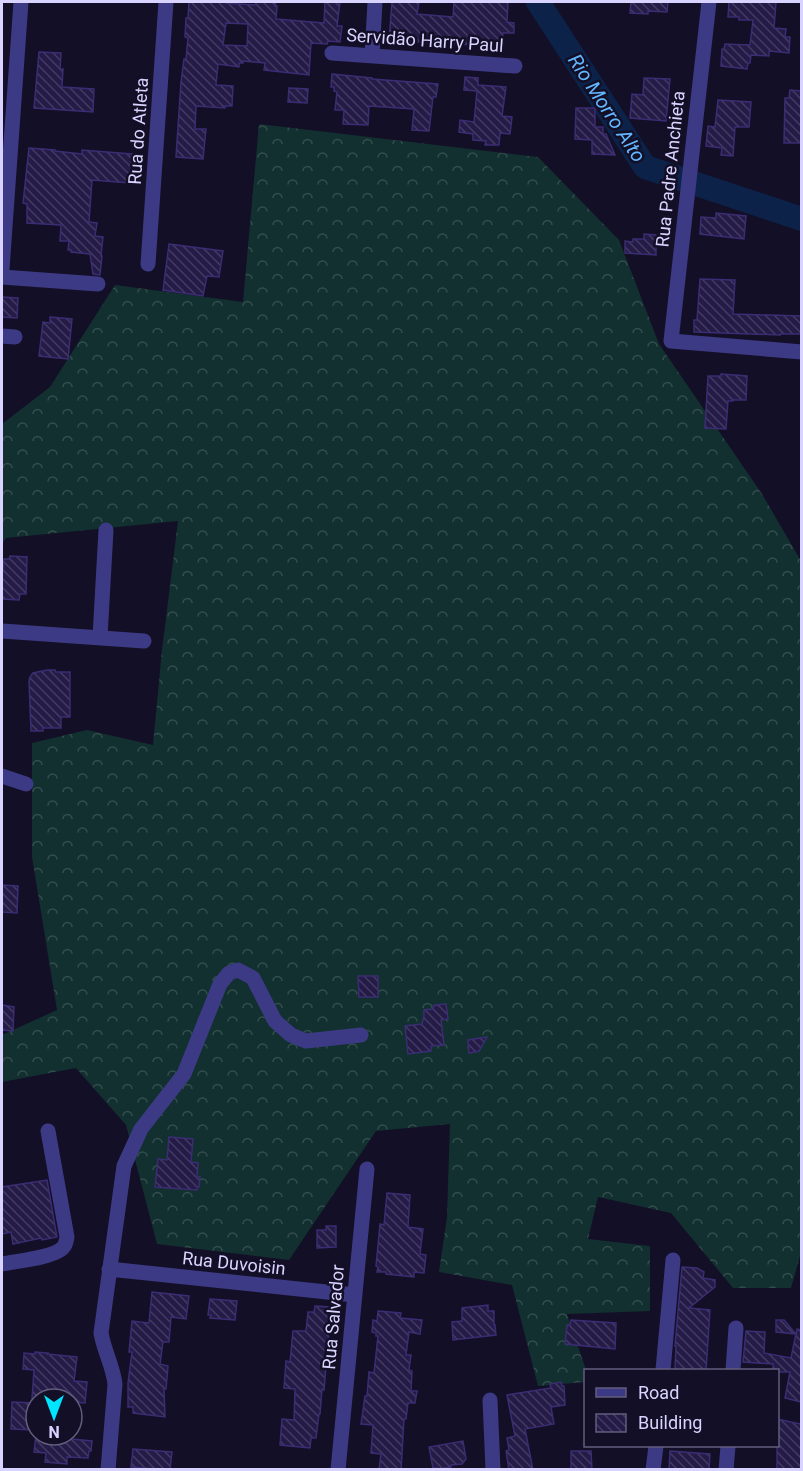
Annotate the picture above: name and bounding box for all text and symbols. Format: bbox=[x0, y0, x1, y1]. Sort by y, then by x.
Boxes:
street label: Servidão Harry Paul bbox=[346, 24, 504, 56]
water label: Rio Morro Alto bbox=[563, 49, 651, 167]
street label: Rua do Atleta bbox=[124, 77, 152, 185]
street label: Rua Padre Anchieta bbox=[651, 90, 689, 248]
street label: Rua Duvoisin bbox=[181, 1247, 287, 1279]
street label: Rua Salvador bbox=[318, 1264, 348, 1370]
legend bbox=[584, 1369, 779, 1447]
text: Road bbox=[638, 1382, 679, 1403]
north arrow bbox=[24, 1387, 84, 1447]
text: Building bbox=[638, 1412, 702, 1433]
text: N bbox=[48, 1422, 60, 1441]

